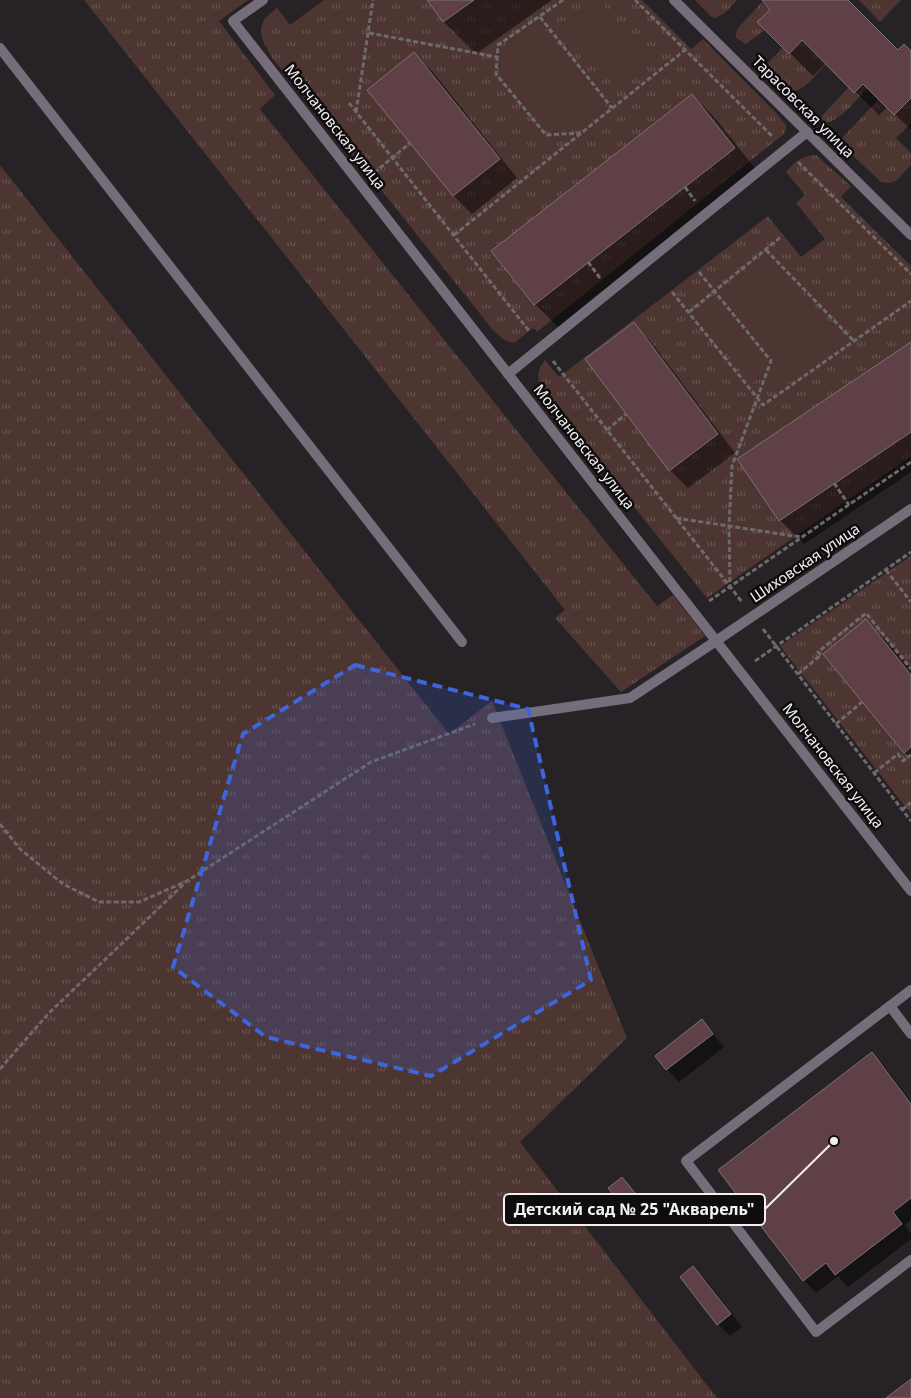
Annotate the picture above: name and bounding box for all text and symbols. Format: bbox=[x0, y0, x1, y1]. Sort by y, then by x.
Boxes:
street label: Тарасовская улица bbox=[748, 51, 859, 162]
street label: Молчановская улица bbox=[281, 60, 391, 193]
street label: Молчановская улица bbox=[530, 380, 640, 513]
street label: Шиховская улица bbox=[746, 518, 863, 606]
street label: Молчановская улица bbox=[779, 699, 889, 832]
callout: Детский сад № 25 "Акварель" bbox=[504, 1194, 765, 1225]
text: Детский сад № 25 "Акварель" bbox=[514, 1198, 754, 1220]

